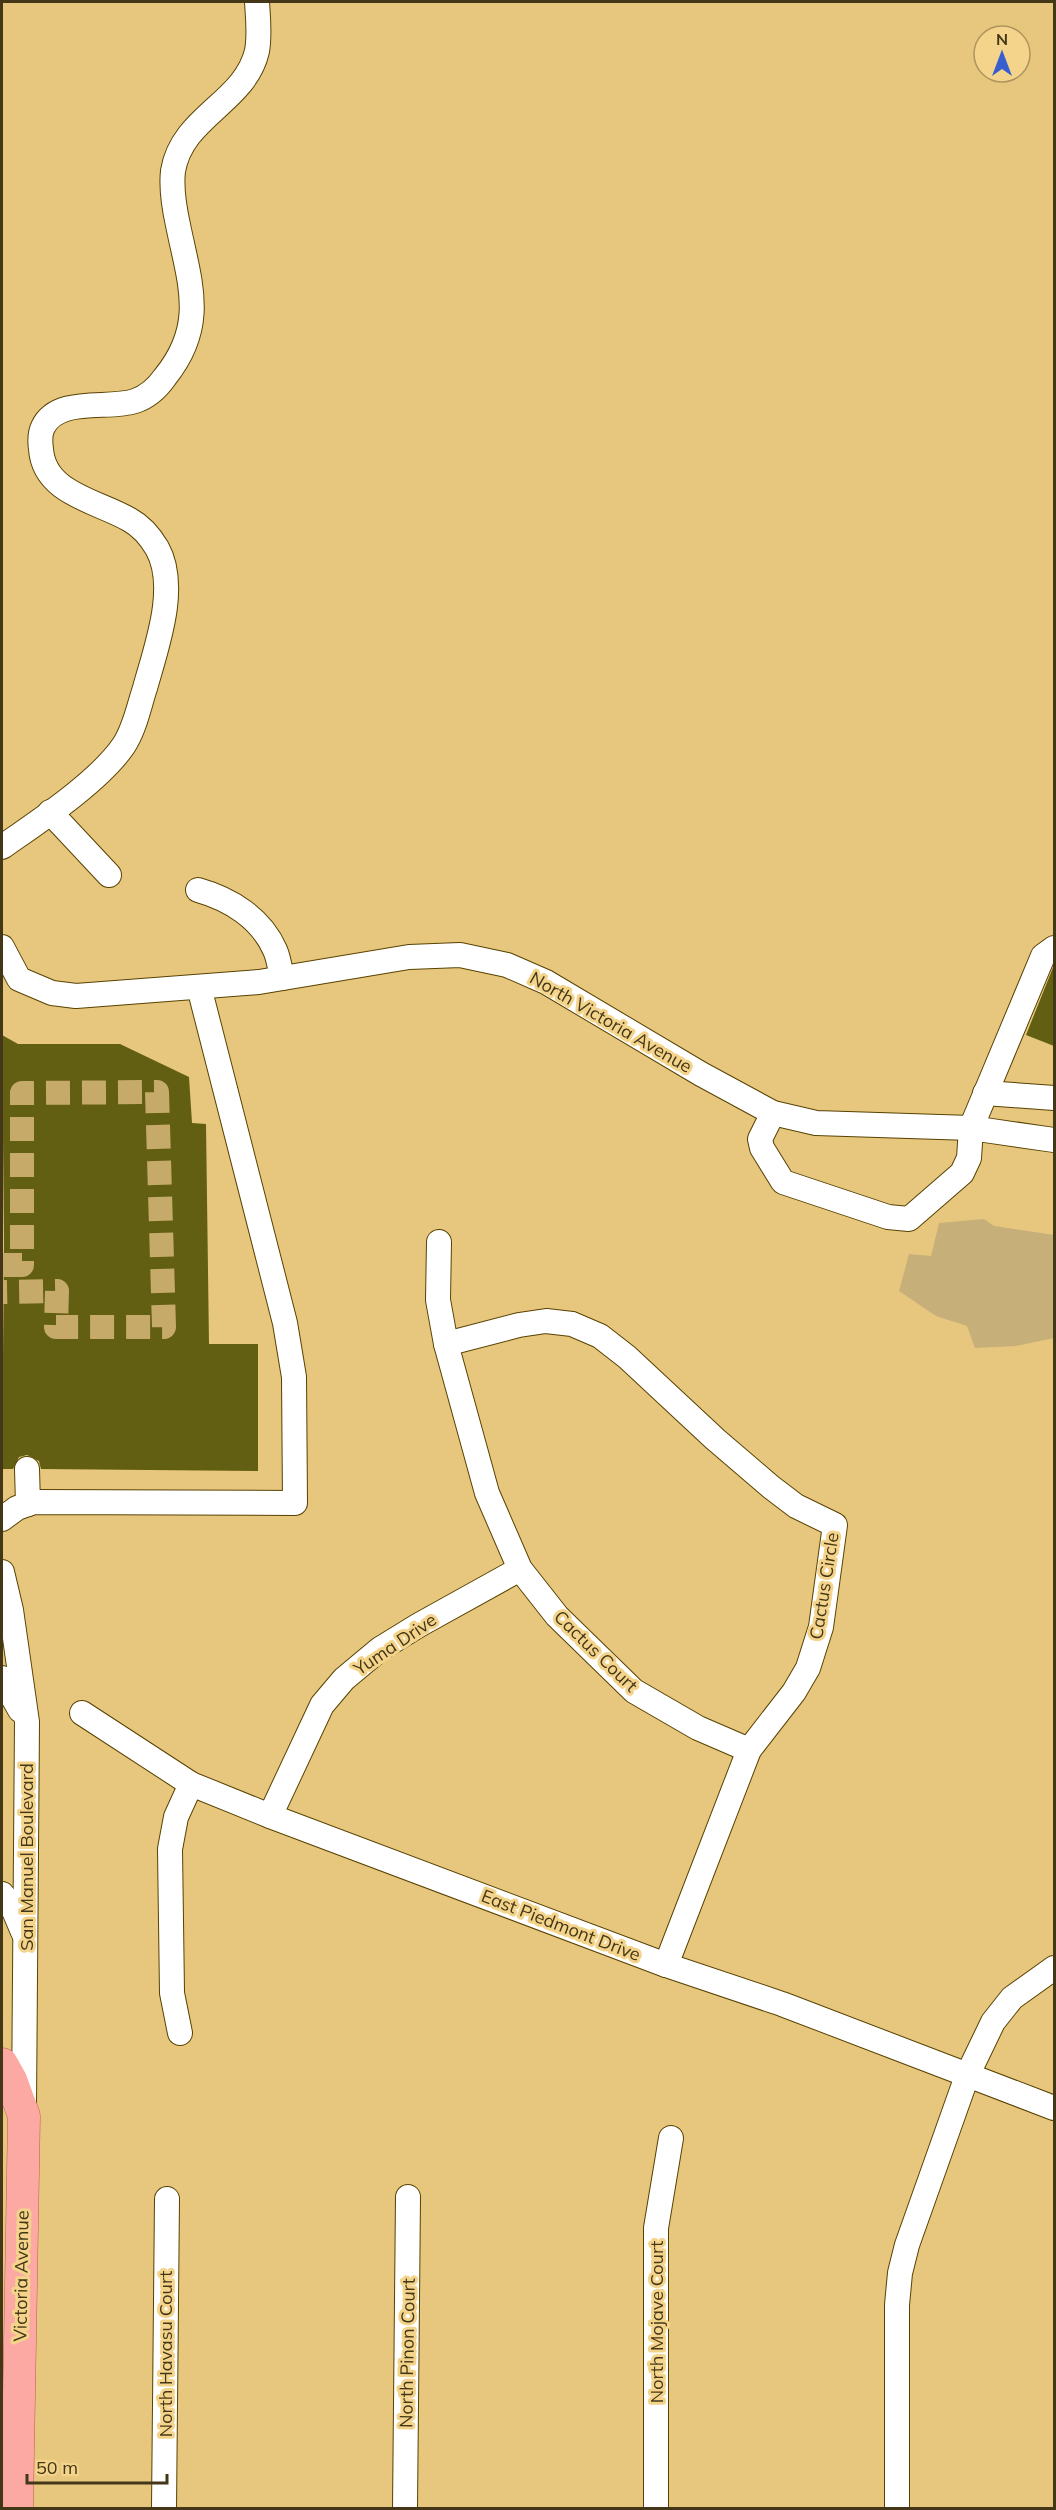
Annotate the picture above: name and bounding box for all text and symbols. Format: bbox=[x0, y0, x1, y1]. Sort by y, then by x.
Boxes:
north arrow bbox=[972, 24, 1032, 84]
text: N bbox=[996, 29, 1008, 49]
street label: North Victoria Avenue bbox=[526, 966, 696, 1078]
street label: Cactus Circle bbox=[804, 1531, 844, 1641]
street label: Cactus Court bbox=[549, 1605, 643, 1697]
street label: Yuma Drive bbox=[348, 1608, 441, 1681]
street label: San Manuel Boulevard bbox=[15, 1763, 38, 1951]
street label: East Piedmont Drive bbox=[478, 1884, 644, 1966]
street label: Victoria Avenue bbox=[8, 2210, 34, 2342]
street label: North Mojave Court bbox=[645, 2241, 668, 2403]
street label: North Havasu Court bbox=[154, 2271, 177, 2437]
street label: North Pinon Court bbox=[394, 2278, 420, 2428]
scale bar bbox=[27, 2447, 166, 2485]
text: 50 m bbox=[36, 2456, 78, 2479]

